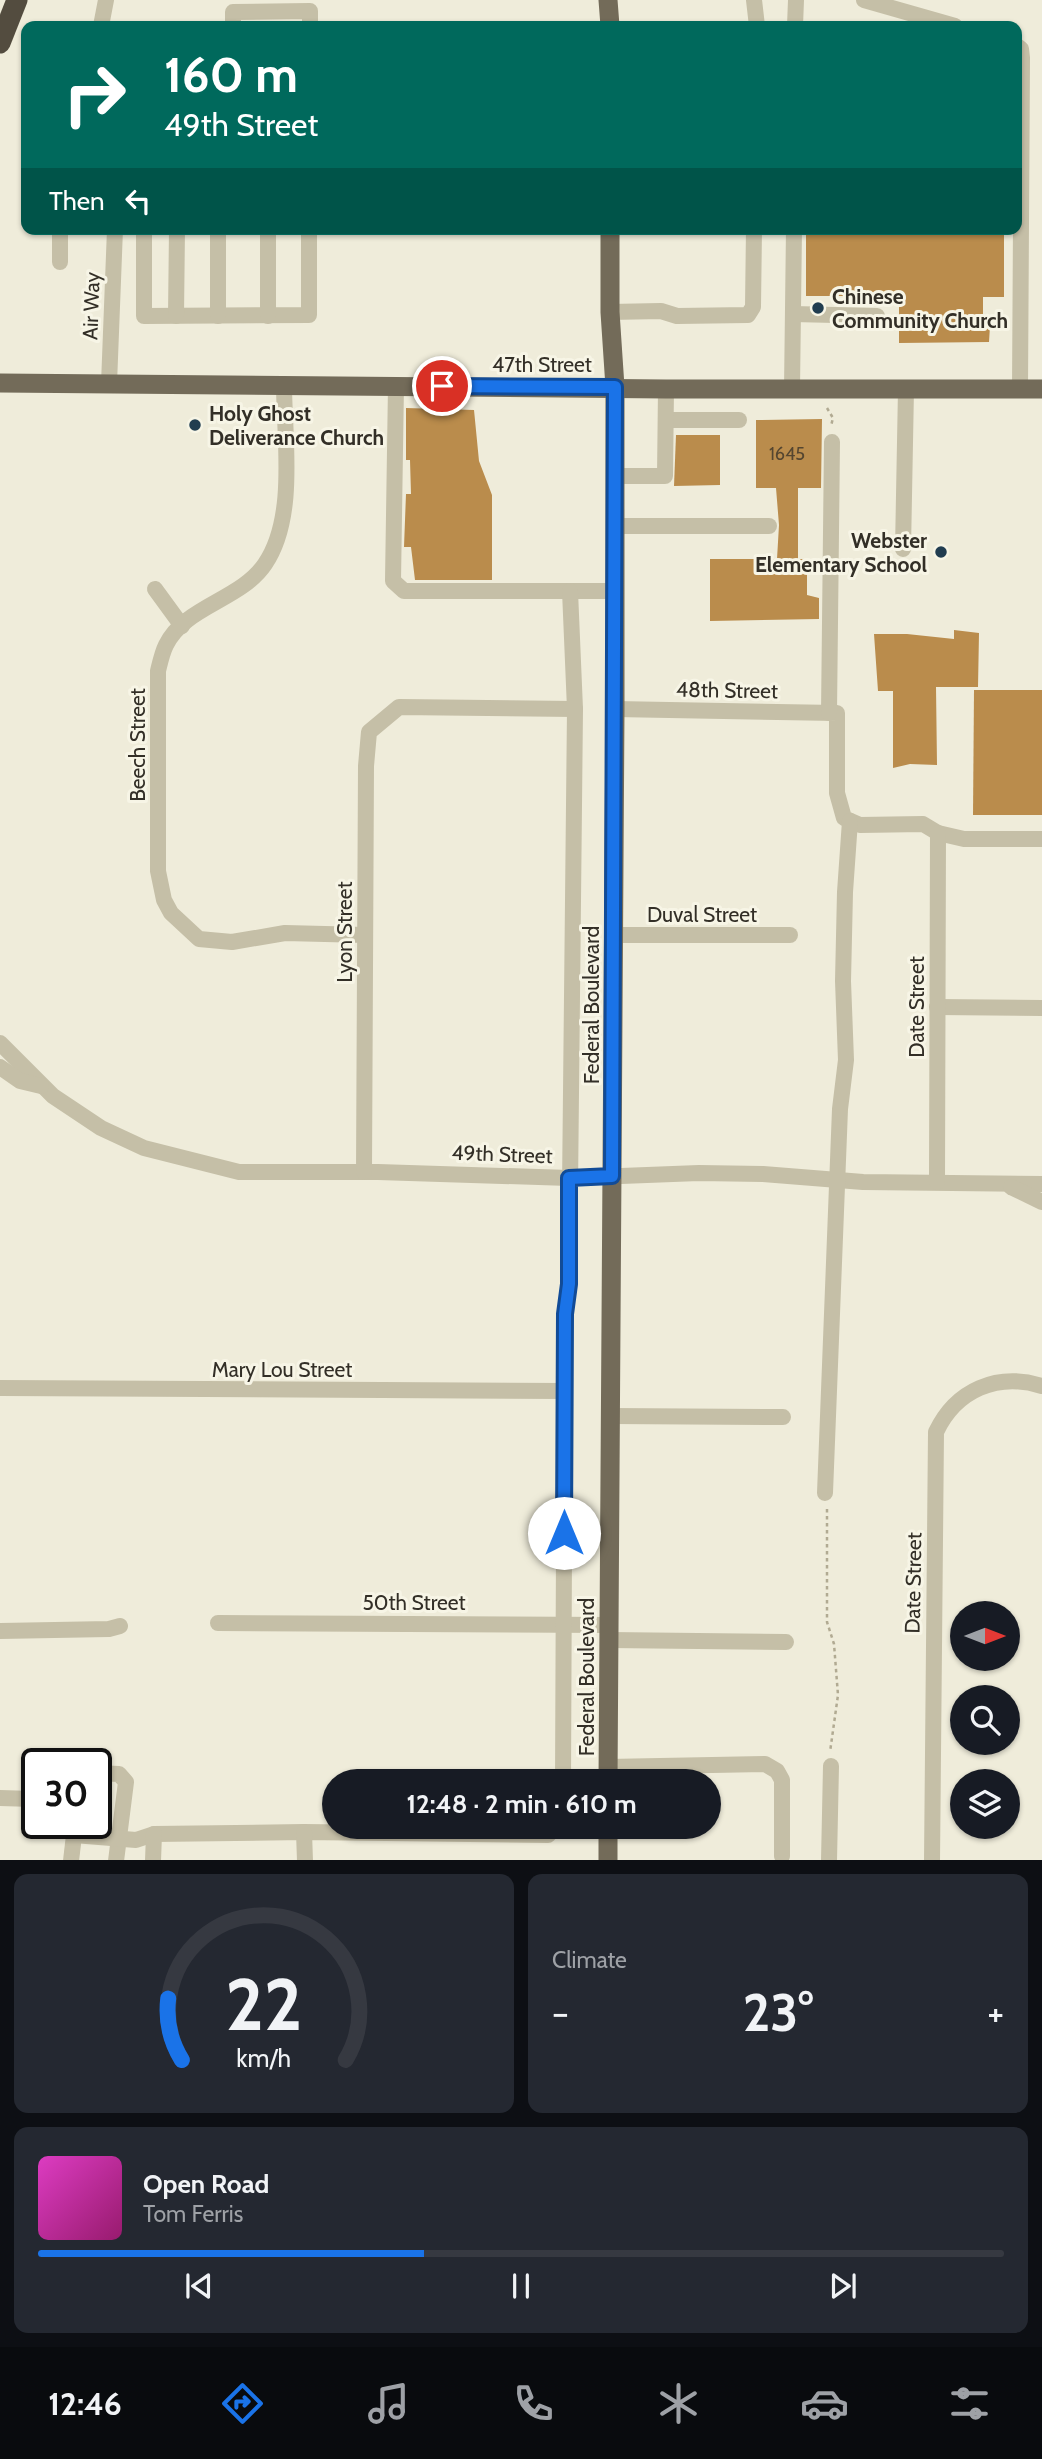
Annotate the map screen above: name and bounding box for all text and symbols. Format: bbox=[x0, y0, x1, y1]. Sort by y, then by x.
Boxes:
text: 160 m bbox=[164, 45, 298, 104]
icon: right bbox=[49, 49, 140, 140]
text: 49th Street bbox=[164, 105, 318, 144]
icon: left bbox=[119, 182, 157, 220]
text: Then bbox=[49, 185, 105, 217]
street label: Air Way bbox=[77, 271, 105, 340]
place label: Chinese Community Church bbox=[832, 284, 1008, 333]
marker: Chinese Community Church bbox=[810, 300, 826, 316]
street label: 47th Street bbox=[492, 352, 592, 377]
pin bbox=[412, 356, 472, 416]
icon: arrive bbox=[423, 367, 461, 405]
place label: Holy Ghost Deliverance Church bbox=[209, 401, 384, 450]
marker: Holy Ghost Deliverance Church bbox=[187, 417, 203, 433]
house number: 1645 bbox=[769, 443, 805, 465]
place label: Webster Elementary School bbox=[755, 528, 927, 577]
marker: Webster Elementary School bbox=[933, 544, 949, 560]
street label: 48th Street bbox=[676, 677, 778, 703]
street label: Beech Street bbox=[125, 688, 150, 802]
street label: Lyon Street bbox=[332, 881, 357, 983]
street label: Duval Street bbox=[647, 902, 757, 927]
street label: Federal Boulevard bbox=[579, 926, 604, 1084]
street label: Date Street bbox=[904, 956, 929, 1058]
street label: 49th Street bbox=[451, 1140, 553, 1168]
street label: Mary Lou Street bbox=[212, 1357, 352, 1382]
position arrow bbox=[527, 1496, 601, 1570]
street label: Date Street bbox=[900, 1532, 926, 1634]
street label: 50th Street bbox=[362, 1590, 466, 1615]
street label: Federal Boulevard bbox=[574, 1598, 599, 1756]
north arrow bbox=[950, 1601, 1020, 1671]
map controls bbox=[950, 1601, 1020, 1839]
button: search bbox=[950, 1685, 1020, 1755]
speed limit sign: 30 bbox=[21, 1748, 112, 1839]
button: layers bbox=[950, 1769, 1020, 1839]
text: 12:48 · 2 min · 610 m bbox=[406, 1788, 637, 1820]
text: Climate bbox=[552, 1946, 627, 1974]
text: 22 bbox=[225, 1960, 303, 2048]
text: 23° bbox=[743, 1981, 813, 2044]
text: − bbox=[552, 1989, 569, 2036]
text: + bbox=[987, 1989, 1004, 2036]
text: km/h bbox=[237, 2042, 291, 2072]
text: Open Road bbox=[143, 2168, 269, 2200]
text: Tom Ferris bbox=[143, 2200, 243, 2228]
icon: previous bbox=[180, 2267, 218, 2305]
icon: pause bbox=[502, 2267, 540, 2305]
icon: next bbox=[824, 2267, 862, 2305]
icon: directions bbox=[218, 2379, 267, 2428]
icon: music bbox=[364, 2379, 413, 2428]
icon: phone bbox=[509, 2379, 558, 2428]
icon: climate bbox=[654, 2379, 703, 2428]
icon: car bbox=[800, 2379, 849, 2428]
icon: filters bbox=[945, 2379, 994, 2428]
text: 12:46 bbox=[48, 2384, 122, 2423]

